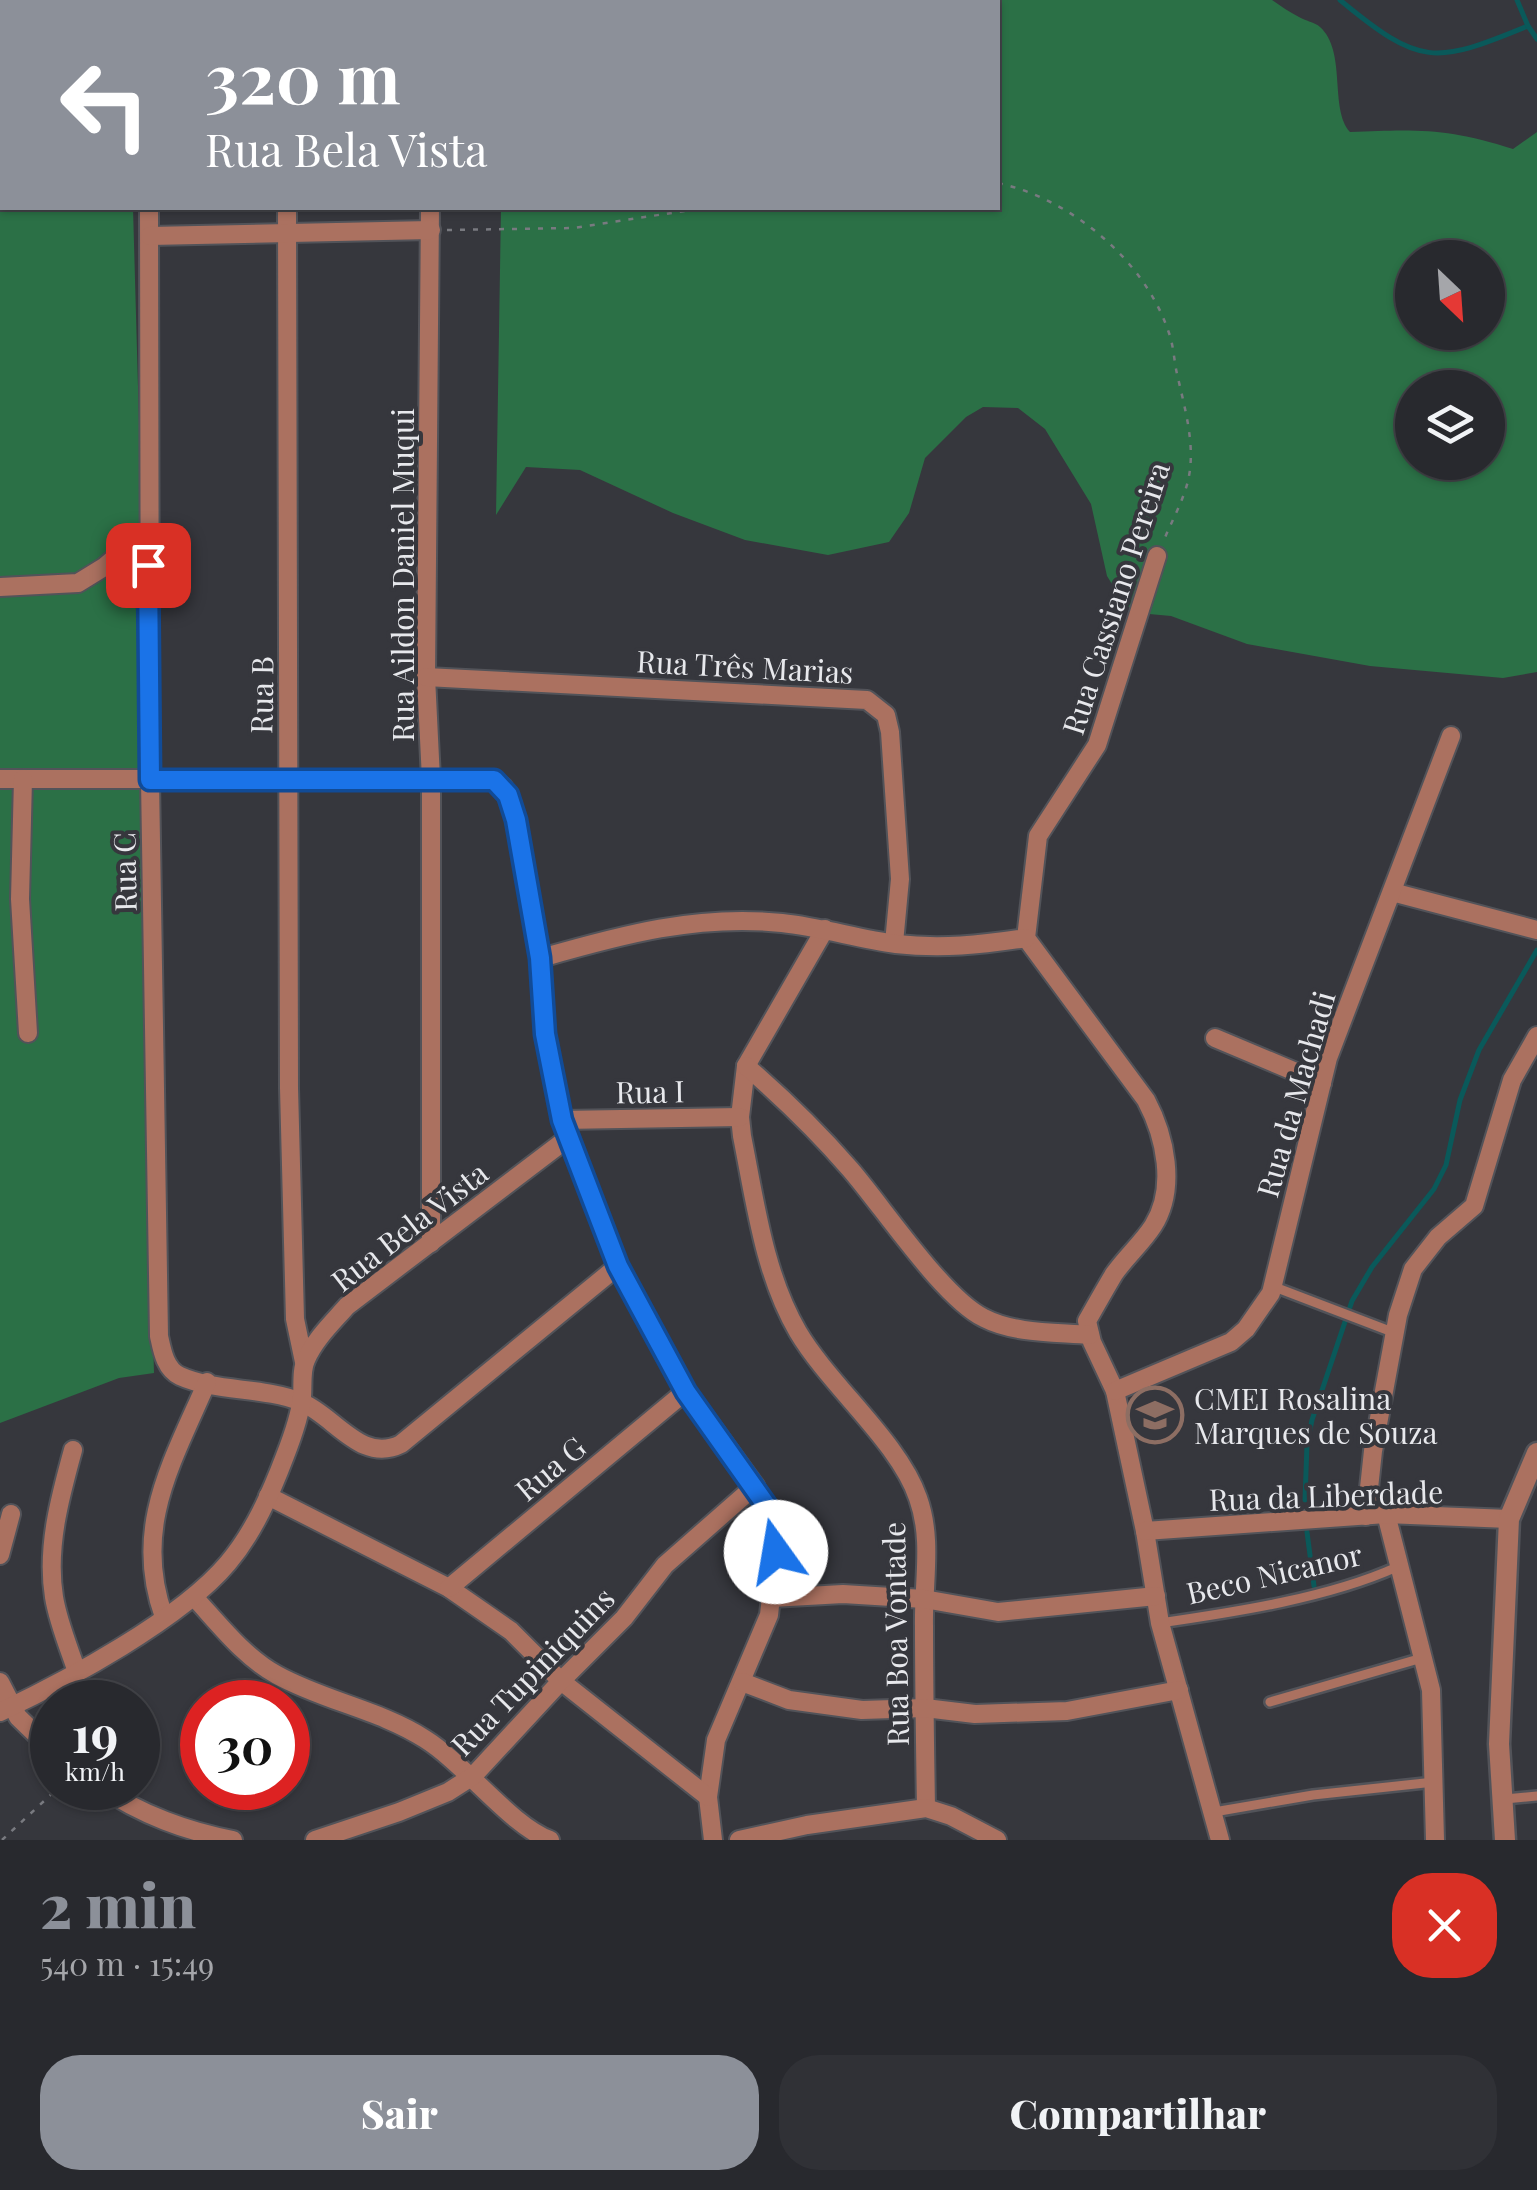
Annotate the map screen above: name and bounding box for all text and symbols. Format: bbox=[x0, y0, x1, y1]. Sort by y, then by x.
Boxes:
text: 320 m bbox=[205, 28, 401, 122]
icon: left bbox=[40, 40, 170, 170]
text: Rua Bela Vista bbox=[205, 118, 487, 178]
north arrow bbox=[1395, 240, 1505, 350]
map controls bbox=[1395, 240, 1505, 480]
button: layers bbox=[1395, 370, 1505, 480]
street label: Rua Aildon Daniel Muqui bbox=[382, 408, 422, 742]
street label: Rua Cassiano Pereira bbox=[1052, 457, 1178, 739]
pin bbox=[106, 523, 191, 608]
icon: arrive bbox=[121, 538, 176, 593]
street label: Rua Três Marias bbox=[636, 640, 854, 692]
street label: Rua B bbox=[240, 656, 282, 734]
street label: Rua C bbox=[103, 832, 145, 912]
street label: Rua da Machadi bbox=[1246, 986, 1344, 1202]
street label: Rua I bbox=[615, 1070, 685, 1112]
street label: Rua Bela Vista bbox=[323, 1152, 496, 1300]
place label: CMEI Rosalina Marques de Souza bbox=[1194, 1378, 1437, 1452]
school or university icon: CMEI Rosalina Marques de Souza bbox=[1125, 1385, 1185, 1445]
street label: Rua G bbox=[506, 1427, 594, 1509]
street label: Rua da Liberdade bbox=[1208, 1471, 1444, 1519]
position arrow bbox=[724, 1500, 828, 1604]
street label: Rua Boa Vontade bbox=[873, 1521, 917, 1747]
street label: Beco Nicanor bbox=[1182, 1533, 1366, 1613]
street label: Rua Tupiniquins bbox=[441, 1578, 623, 1764]
speed limit sign: 30 bbox=[180, 1680, 310, 1810]
text: 19 bbox=[72, 1699, 118, 1766]
text: km/h bbox=[65, 1754, 125, 1787]
text: 2 min bbox=[40, 1863, 196, 1943]
button: close bbox=[1392, 1873, 1497, 1978]
text: 540 m · 15:49 bbox=[40, 1941, 214, 1984]
button: Sair bbox=[40, 2055, 759, 2170]
button: Compartilhar bbox=[779, 2055, 1497, 2170]

